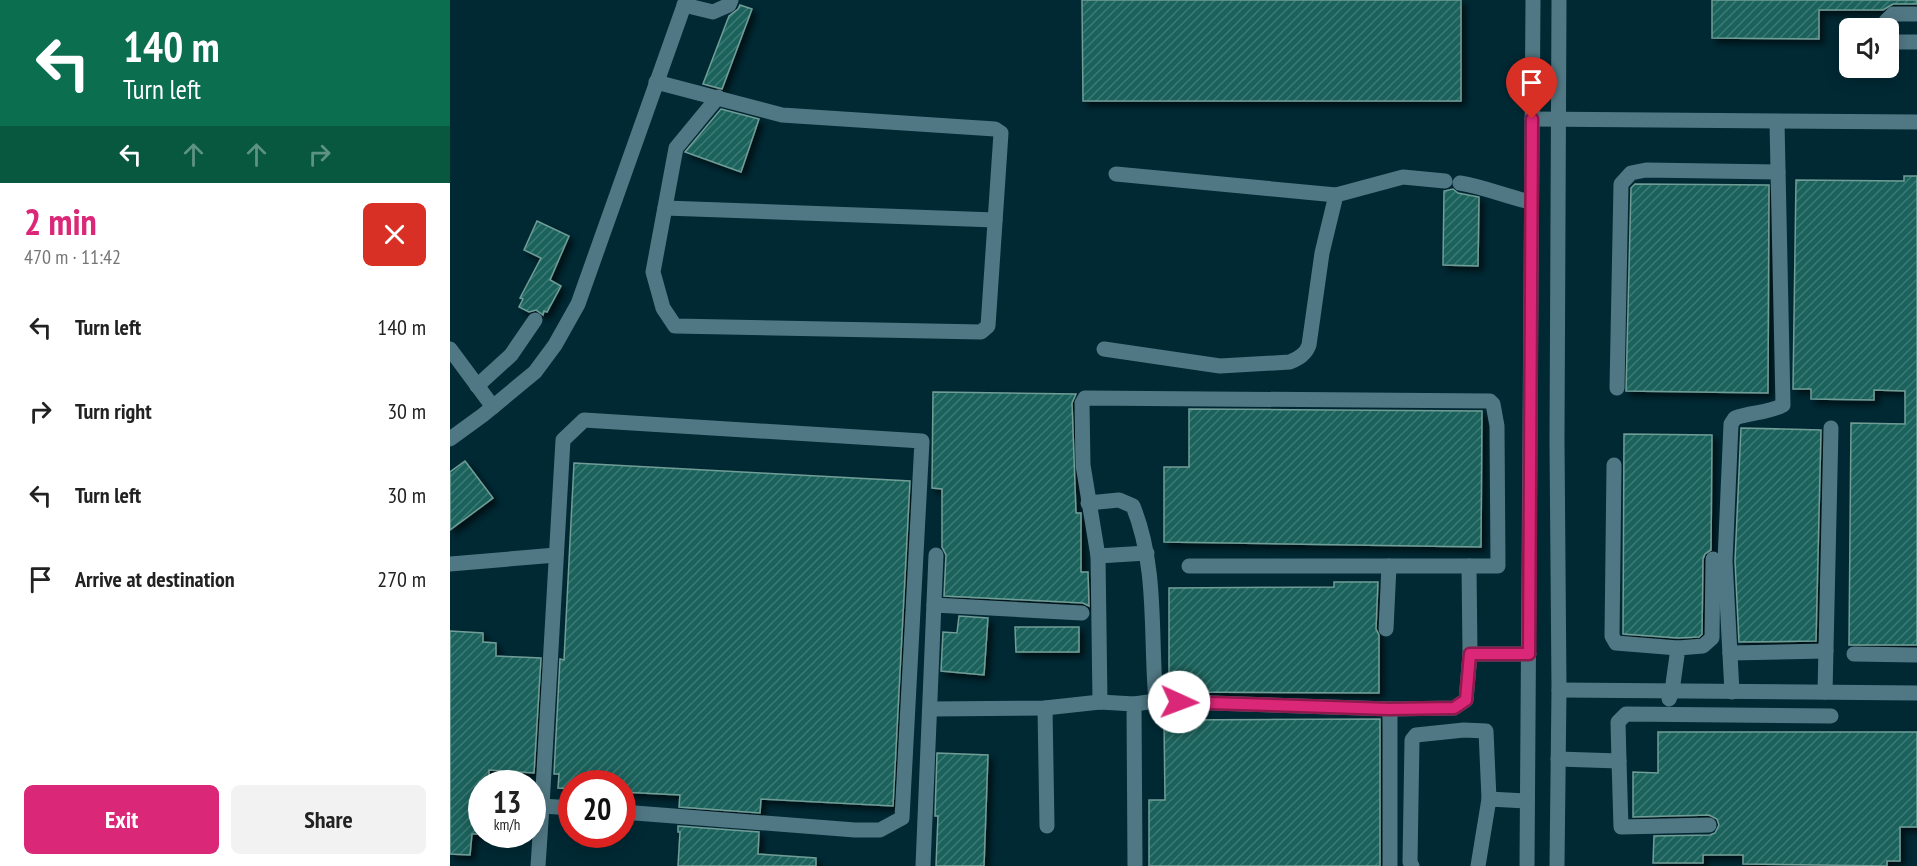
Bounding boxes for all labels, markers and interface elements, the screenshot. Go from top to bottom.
map controls [1839,18,1899,78]
button: sound [1839,18,1899,78]
text: 140 m [123,19,220,74]
icon: left [24,24,102,102]
pin [1506,57,1557,119]
icon: arrive [1515,66,1548,99]
text: Turn left [123,72,201,106]
icon: left [114,138,147,171]
icon: ahead [177,138,210,171]
icon: ahead [240,138,273,171]
icon: right [303,138,336,171]
text: 2 min [24,198,97,245]
button: close [363,203,426,266]
text: 470 m · 11:42 [24,244,121,270]
icon: left [24,311,57,344]
text: Turn left [75,313,141,341]
text: 140 m [377,313,426,341]
icon: right [24,395,57,428]
text: Turn right [75,397,152,425]
text: 30 m [387,397,426,425]
icon: left [24,479,57,512]
text: Turn left [75,481,141,509]
text: 30 m [387,481,426,509]
icon: arrive [24,563,57,596]
text: Arrive at destination [75,565,235,593]
text: 270 m [377,565,426,593]
position arrow [1147,670,1211,734]
speed limit sign: 20 [558,770,636,848]
text: 13 [493,782,521,821]
button: Exit [24,785,219,854]
button: Share [231,785,426,854]
text: km/h [494,815,520,834]

